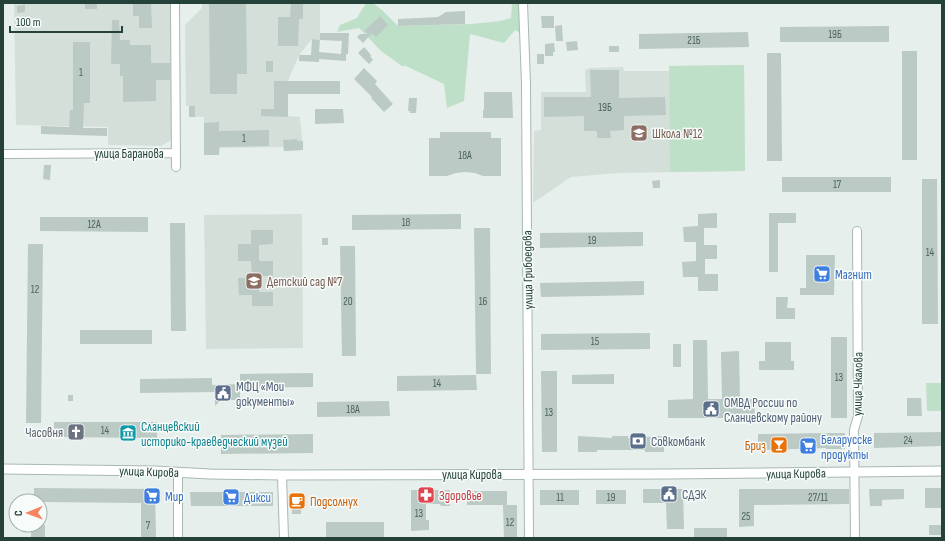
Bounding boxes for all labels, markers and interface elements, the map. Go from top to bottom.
scale bar [10,8,122,34]
text: 100 m [16,15,41,30]
house number: 19Б [828,28,842,41]
house number: 21Б [687,34,701,47]
house number: 1 [79,66,83,79]
house number: 19Б [598,101,612,114]
school or university icon: Школа №12 [629,123,649,143]
place label: Школа №12 [652,126,703,142]
house number: 1 [242,132,246,145]
street label: улица Баранова [94,146,164,162]
house number: 18А [458,149,472,162]
house number: 17 [833,178,842,191]
house number: 18 [402,216,411,229]
house number: 12А [87,218,101,231]
street label: улица Грибоедова [519,230,537,310]
house number: 19 [588,234,596,247]
house number: 14 [926,246,935,259]
supermarket icon: Магнит [812,264,832,284]
place label: Магнит [835,267,872,283]
school or university icon: Детский сад №7 [244,271,264,291]
place label: Детский сад №7 [267,274,343,290]
house number: 12 [31,283,40,296]
house number: 20 [343,295,353,308]
house number: 16 [479,295,488,308]
house number: 15 [591,335,599,348]
street label: улица Чкалова [849,352,867,416]
house number: 13 [835,371,844,384]
house number: 14 [433,377,442,390]
place label: МФЦ «Мои документы» [236,379,295,410]
public building icon: МФЦ «Мои документы» [213,383,233,403]
place label: ОМВД России по Сланцевскому району [724,395,822,426]
public building icon: ОМВД России по Сланцевскому району [701,399,721,419]
house number: 18А [346,403,360,416]
house number: 13 [545,406,554,419]
place label: Сланцевский историко-краеведческий музей [141,419,288,450]
church icon: Часовня [66,422,86,442]
museum icon: Сланцевский историко-краеведческий музей [118,423,138,443]
house number: 14 [101,424,110,437]
place label: Часовня [25,425,63,441]
bank icon: Совкомбанк [628,431,648,451]
place label: Беларусске продукты [821,432,872,463]
place label: Совкомбанк [651,434,705,450]
house number: 24 [903,434,913,447]
bar icon: Бриз [769,435,789,455]
supermarket icon: Беларусске продукты [798,436,818,456]
place label: Бриз [745,438,766,454]
street label: улица Кирова [119,463,179,481]
street label: улица Кирова [766,465,826,483]
street label: улица Кирова [442,467,502,483]
public building icon: СДЭК [659,484,679,504]
pharmacy icon: Здоровье [416,485,436,505]
supermarket icon: Мир [142,486,162,506]
supermarket icon: Дикси [221,487,241,507]
place label: СДЭК [682,487,707,503]
place label: Здоровье [439,488,482,504]
place label: Мир [165,489,184,505]
place label: Дикси [244,490,271,506]
cafe icon: Подсолнух [287,491,307,511]
house number: 11 [556,491,564,504]
house number: 19 [607,491,615,504]
house number: 27/11 [808,491,828,504]
north arrow [8,493,48,533]
place label: Подсолнух [310,494,358,510]
house number: 13 [415,507,424,520]
text: С [12,510,25,516]
house number: 25 [742,510,750,523]
house number: 12 [506,516,515,529]
house number: 7 [146,519,151,532]

